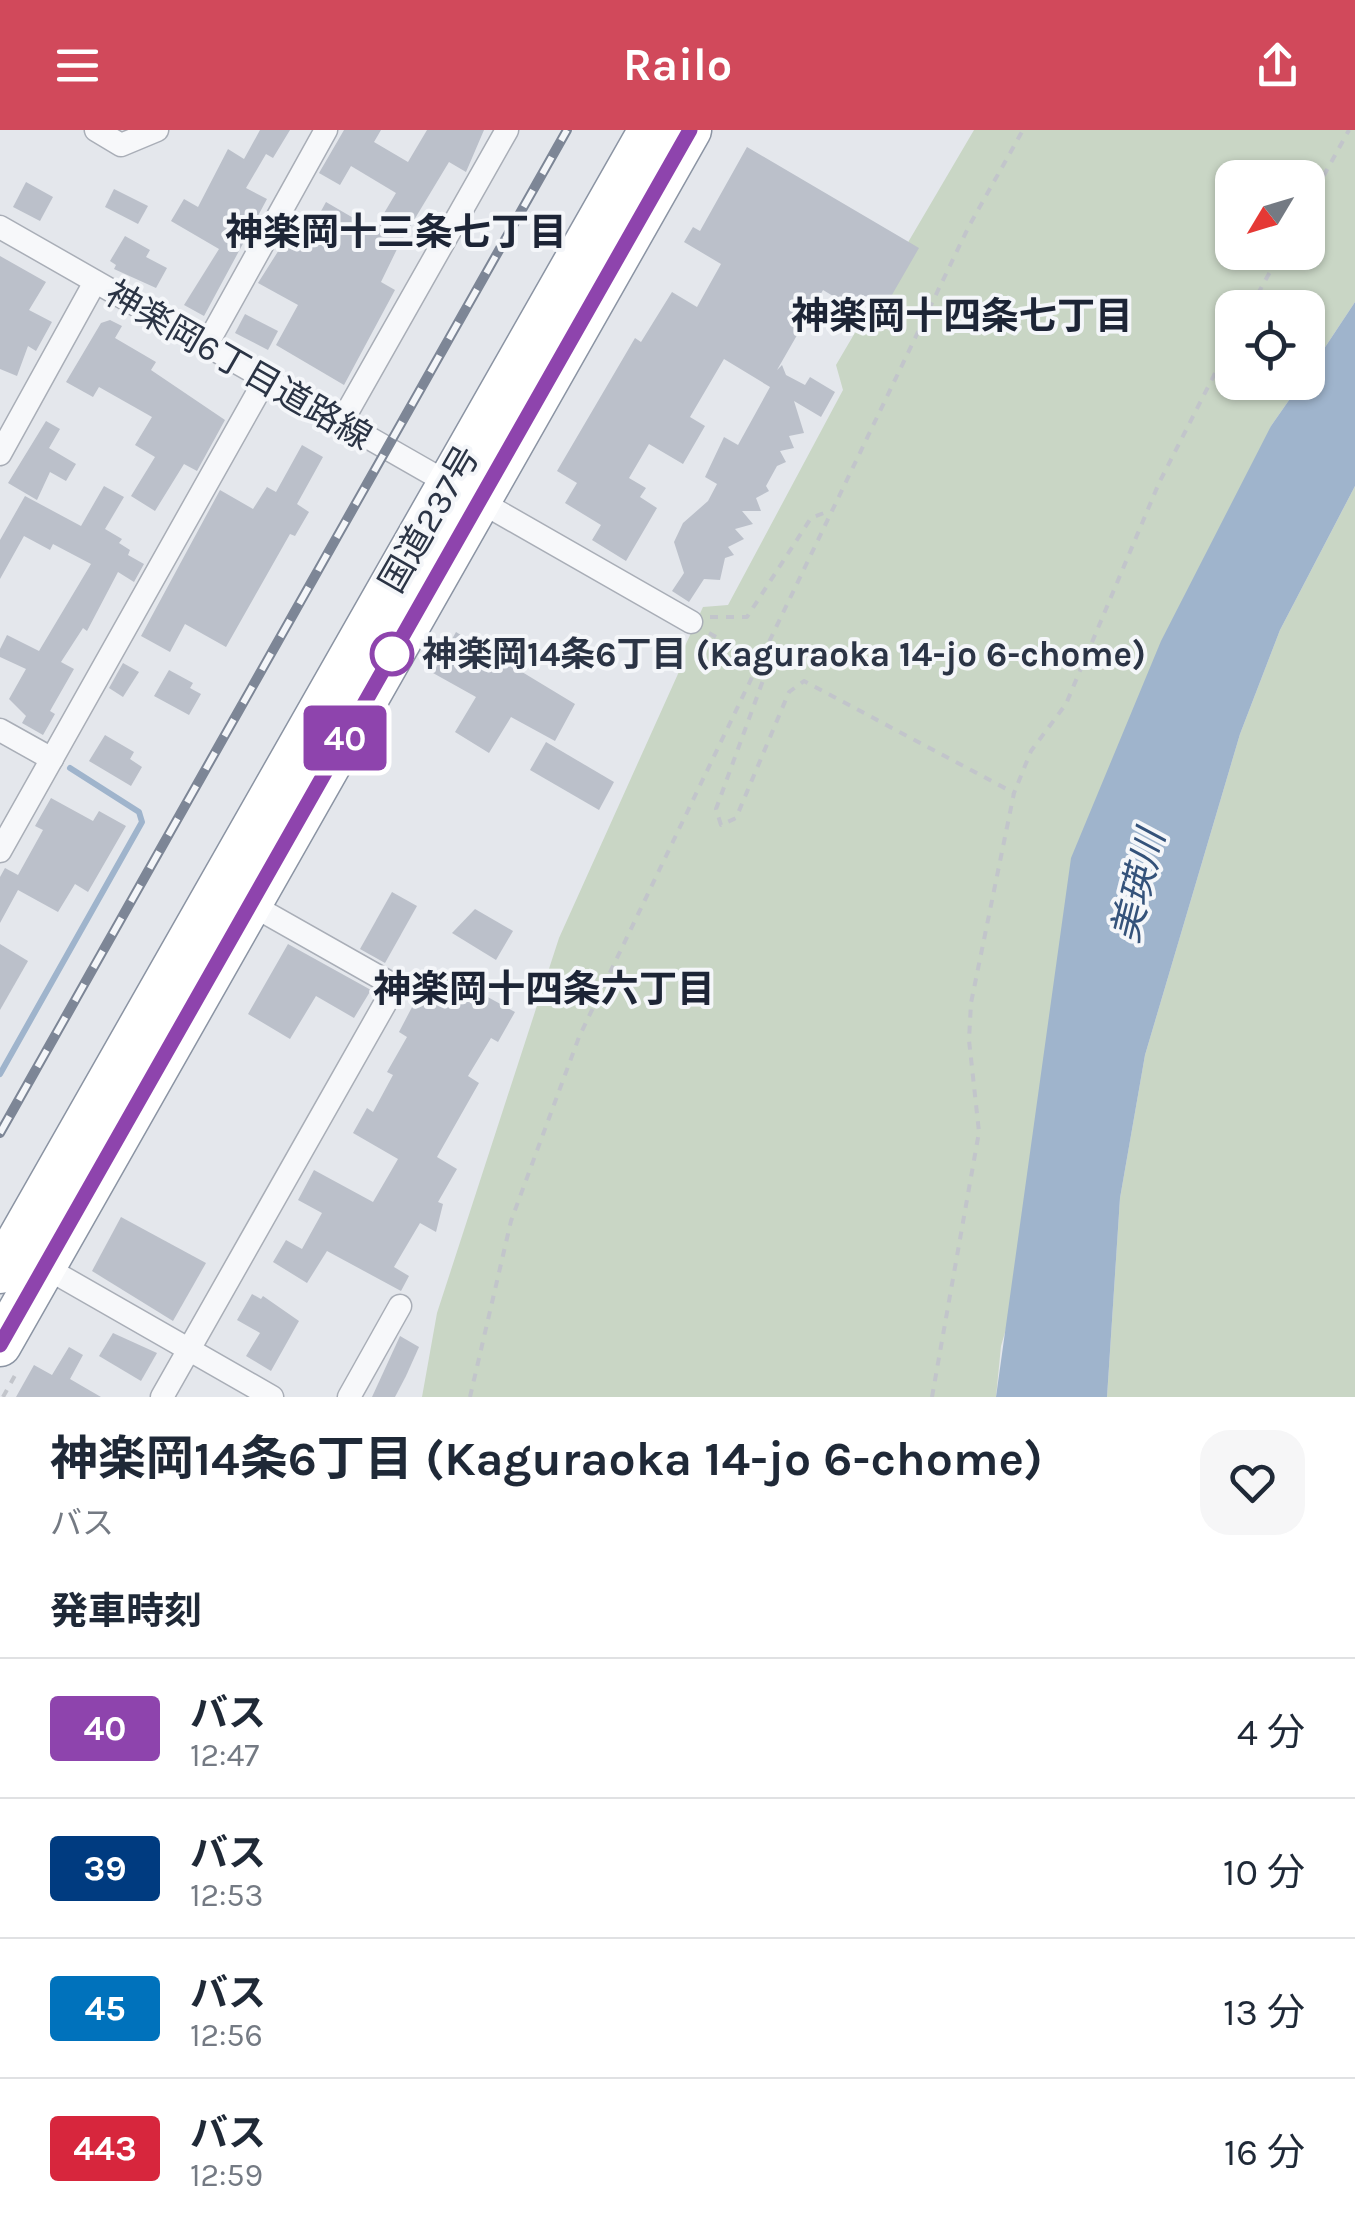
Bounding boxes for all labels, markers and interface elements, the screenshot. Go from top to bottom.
icon: menu [50,38,105,93]
icon: share [1250,38,1305,93]
text: Railo [623,39,732,91]
north arrow [1215,160,1325,270]
map controls [1215,160,1325,400]
district label: 神楽岡十三条七丁目 [225,210,567,255]
street label: 神楽岡6丁目道路線 [99,273,379,458]
button: locate [1215,290,1325,400]
district label: 神楽岡十四条七丁目 [791,294,1133,339]
street label: 国道237号 [371,439,488,600]
marker: 神楽岡14条6丁目 (Kaguraoka 14-jo 6-chome) [371,633,413,675]
place label: 神楽岡14条6丁目 (Kaguraoka 14-jo 6-chome) [422,634,1146,676]
line badge: 40 [300,706,390,770]
text: 40 [324,718,366,759]
water label: 美瑛川 [1103,821,1175,947]
district label: 神楽岡十四条六丁目 [373,967,715,1012]
button: heart [1200,1430,1305,1535]
text: 神楽岡14条6丁目 (Kaguraoka 14-jo 6-chome) [50,1431,1043,1487]
text: バス [50,1505,114,1542]
text: 発車時刻 [50,1589,202,1634]
text: バス [190,1691,266,1736]
text: 40 [84,1708,126,1749]
text: 4 分 [1237,1710,1305,1755]
text: 12:47 [190,1737,259,1774]
text: バス [190,1831,266,1876]
text: 39 [83,1848,127,1889]
text: 10 分 [1223,1850,1305,1895]
text: 12:53 [190,1877,263,1914]
text: バス [190,1971,266,2016]
text: 45 [84,1988,126,2029]
text: 13 分 [1223,1990,1305,2035]
text: 12:56 [190,2017,263,2054]
text: バス [190,2111,266,2156]
text: 443 [73,2128,137,2169]
text: 16 分 [1224,2130,1305,2175]
text: 12:59 [190,2157,263,2194]

